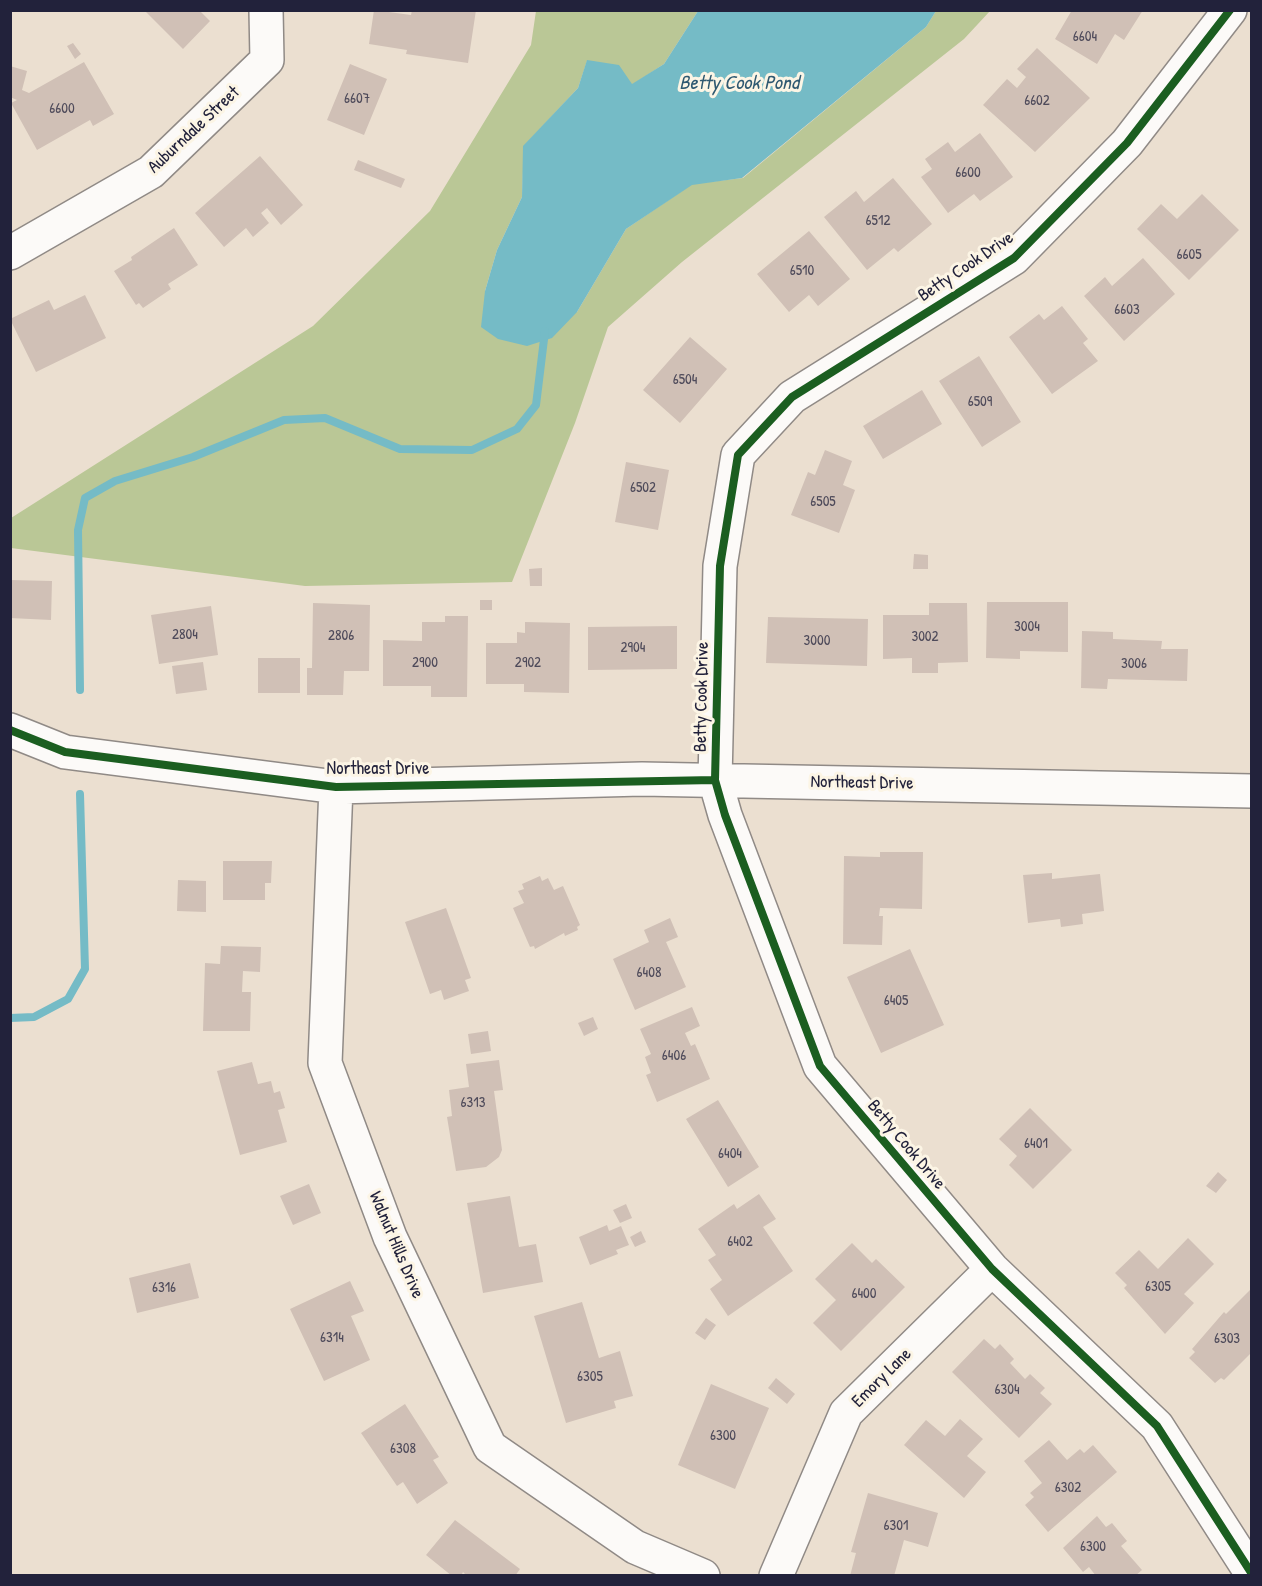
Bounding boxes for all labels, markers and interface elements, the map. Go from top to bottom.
house number: 6604 [1073,28,1097,46]
water label: Betty Cook Pond [679,72,799,96]
street label: Auburndale Street [144,82,244,178]
house number: 6607 [344,90,370,108]
house number: 6602 [1024,92,1050,110]
house number: 6600 [49,100,75,118]
house number: 6600 [955,164,981,182]
house number: 6512 [866,212,890,230]
street label: Betty Cook Drive [914,227,1018,307]
house number: 6605 [1176,246,1202,264]
house number: 6510 [790,262,814,280]
house number: 6603 [1114,301,1140,319]
house number: 6504 [673,371,697,389]
house number: 6509 [968,393,992,411]
house number: 6502 [630,479,656,497]
house number: 6505 [810,493,836,511]
house number: 3004 [1014,618,1040,636]
house number: 2804 [172,626,198,644]
house number: 2806 [328,627,354,645]
house number: 3002 [911,628,939,646]
house number: 3000 [804,632,830,650]
house number: 2904 [621,639,645,657]
street label: Betty Cook Drive [690,642,714,752]
house number: 2900 [412,654,438,672]
house number: 2902 [515,654,541,672]
house number: 3006 [1121,655,1147,673]
street label: Northeast Drive [327,758,429,780]
street label: Northeast Drive [810,771,914,795]
house number: 6408 [637,964,661,982]
house number: 6405 [884,992,908,1010]
house number: 6406 [662,1047,686,1065]
house number: 6313 [461,1094,485,1112]
street label: Betty Cook Drive [862,1096,950,1194]
house number: 6401 [1024,1135,1048,1153]
house number: 6404 [718,1145,742,1163]
street label: Walnut Hills Drive [364,1188,428,1302]
house number: 6402 [727,1233,753,1251]
house number: 6305 [1145,1278,1171,1296]
house number: 6316 [152,1279,176,1297]
house number: 6400 [851,1285,877,1303]
house number: 6314 [320,1329,344,1347]
house number: 6303 [1214,1330,1240,1348]
street label: Emory Lane [848,1344,916,1412]
house number: 6305 [577,1368,603,1386]
house number: 6304 [994,1381,1020,1399]
house number: 6300 [710,1427,736,1445]
house number: 6308 [390,1440,416,1458]
house number: 6302 [1055,1479,1081,1497]
house number: 6301 [884,1517,908,1535]
house number: 6300 [1080,1538,1106,1556]

